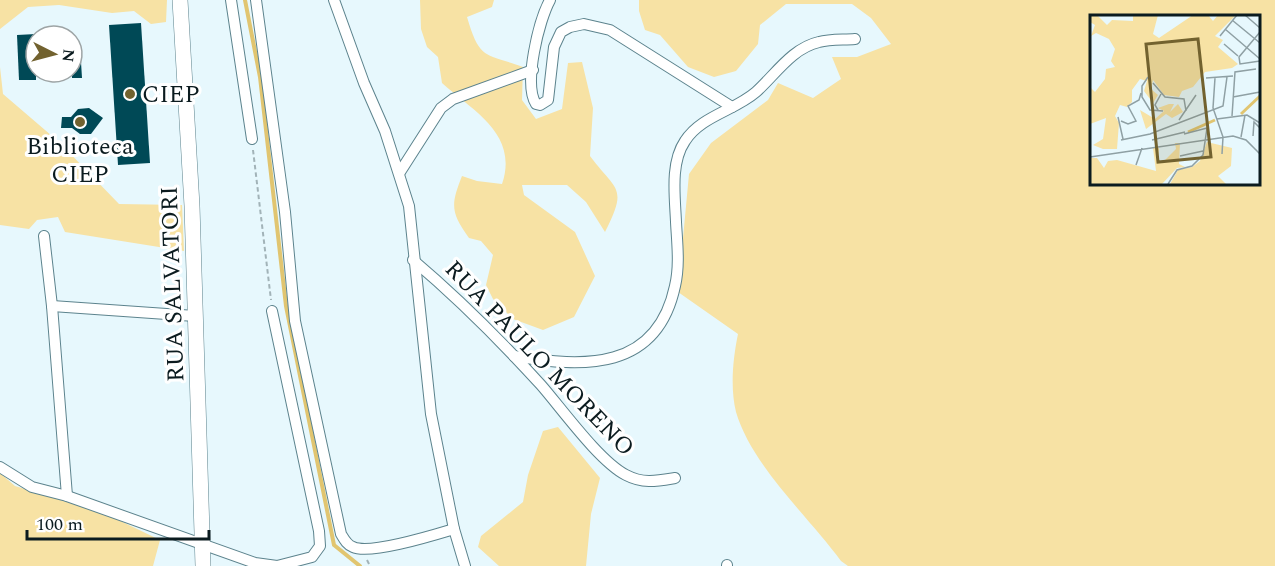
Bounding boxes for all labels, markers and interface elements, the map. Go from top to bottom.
inset map [1090,15,1260,184]
north arrow [24,24,84,84]
text: N [55,48,81,63]
place label: CIEP [142,77,200,113]
marker: CIEP [123,87,137,101]
marker: Biblioteca CIEP [73,115,87,129]
place label: Biblioteca CIEP [26,129,134,193]
street label: RUA SALVATORI [152,185,194,383]
street label: RUA PAULO MORENO [436,252,643,465]
scale bar [27,503,208,541]
text: 100 m [36,511,83,538]

